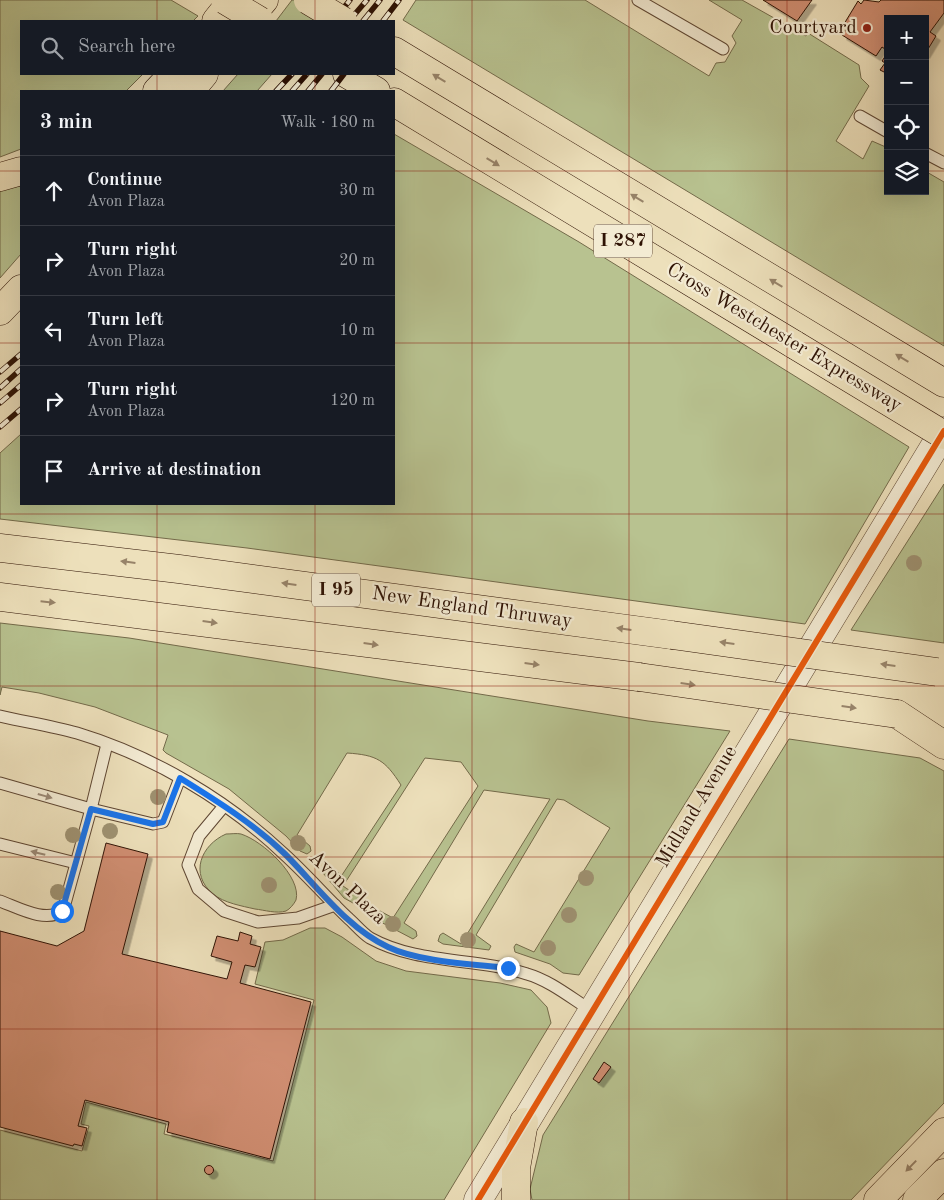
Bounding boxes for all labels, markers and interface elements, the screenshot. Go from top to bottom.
map controls [884,15,929,195]
button: + [884,15,929,60]
place label: Courtyard [769,18,857,38]
search box [20,20,395,75]
marker: Courtyard [861,22,873,34]
icon: search [38,34,66,62]
text: Search here [78,38,175,57]
button: − [884,60,929,105]
one-way arrow [432,74,445,83]
button: locate [884,105,929,150]
text: 3 min [40,112,93,133]
text: Walk · 180 m [280,115,375,131]
button: layers [884,150,929,195]
one-way arrow [487,158,500,167]
text: Continue [87,171,162,190]
icon: ahead [40,177,68,205]
text: 30 m [339,183,375,199]
text: Avon Plaza [87,194,165,210]
one-way arrow [630,194,643,203]
road number: I 287 [594,225,652,258]
text: Turn right [87,241,177,260]
icon: right [40,247,68,275]
text: 20 m [339,253,375,269]
street label: Cross Westchester Expressway [663,260,905,416]
text: Avon Plaza [87,264,165,280]
one-way arrow [769,278,782,287]
text: Turn left [87,311,164,330]
icon: left [40,317,68,345]
text: 10 m [339,323,375,339]
text: Avon Plaza [87,334,165,350]
one-way arrow [896,354,909,363]
text: Turn right [87,381,177,400]
icon: right [40,387,68,415]
text: 120 m [330,393,375,409]
text: Avon Plaza [87,404,165,420]
icon: arrive [40,457,68,485]
text: Arrive at destination [87,461,261,480]
one-way arrow [120,558,136,566]
road number: I 95 [312,574,360,606]
one-way arrow [281,580,297,588]
street label: New England Thruway [370,584,574,632]
one-way arrow [41,598,57,606]
one-way arrow [202,618,218,626]
one-way arrow [616,625,632,633]
one-way arrow [719,639,735,647]
one-way arrow [363,640,379,648]
one-way arrow [524,660,540,668]
one-way arrow [880,661,896,669]
one-way arrow [680,680,696,688]
one-way arrow [841,704,857,712]
street label: Midland Avenue [653,743,741,871]
one-way arrow [38,792,53,800]
street label: Avon Plaza [305,847,390,929]
one-way arrow [31,849,46,857]
route start [51,900,74,923]
route end [497,957,520,980]
one-way arrow [905,1160,917,1172]

